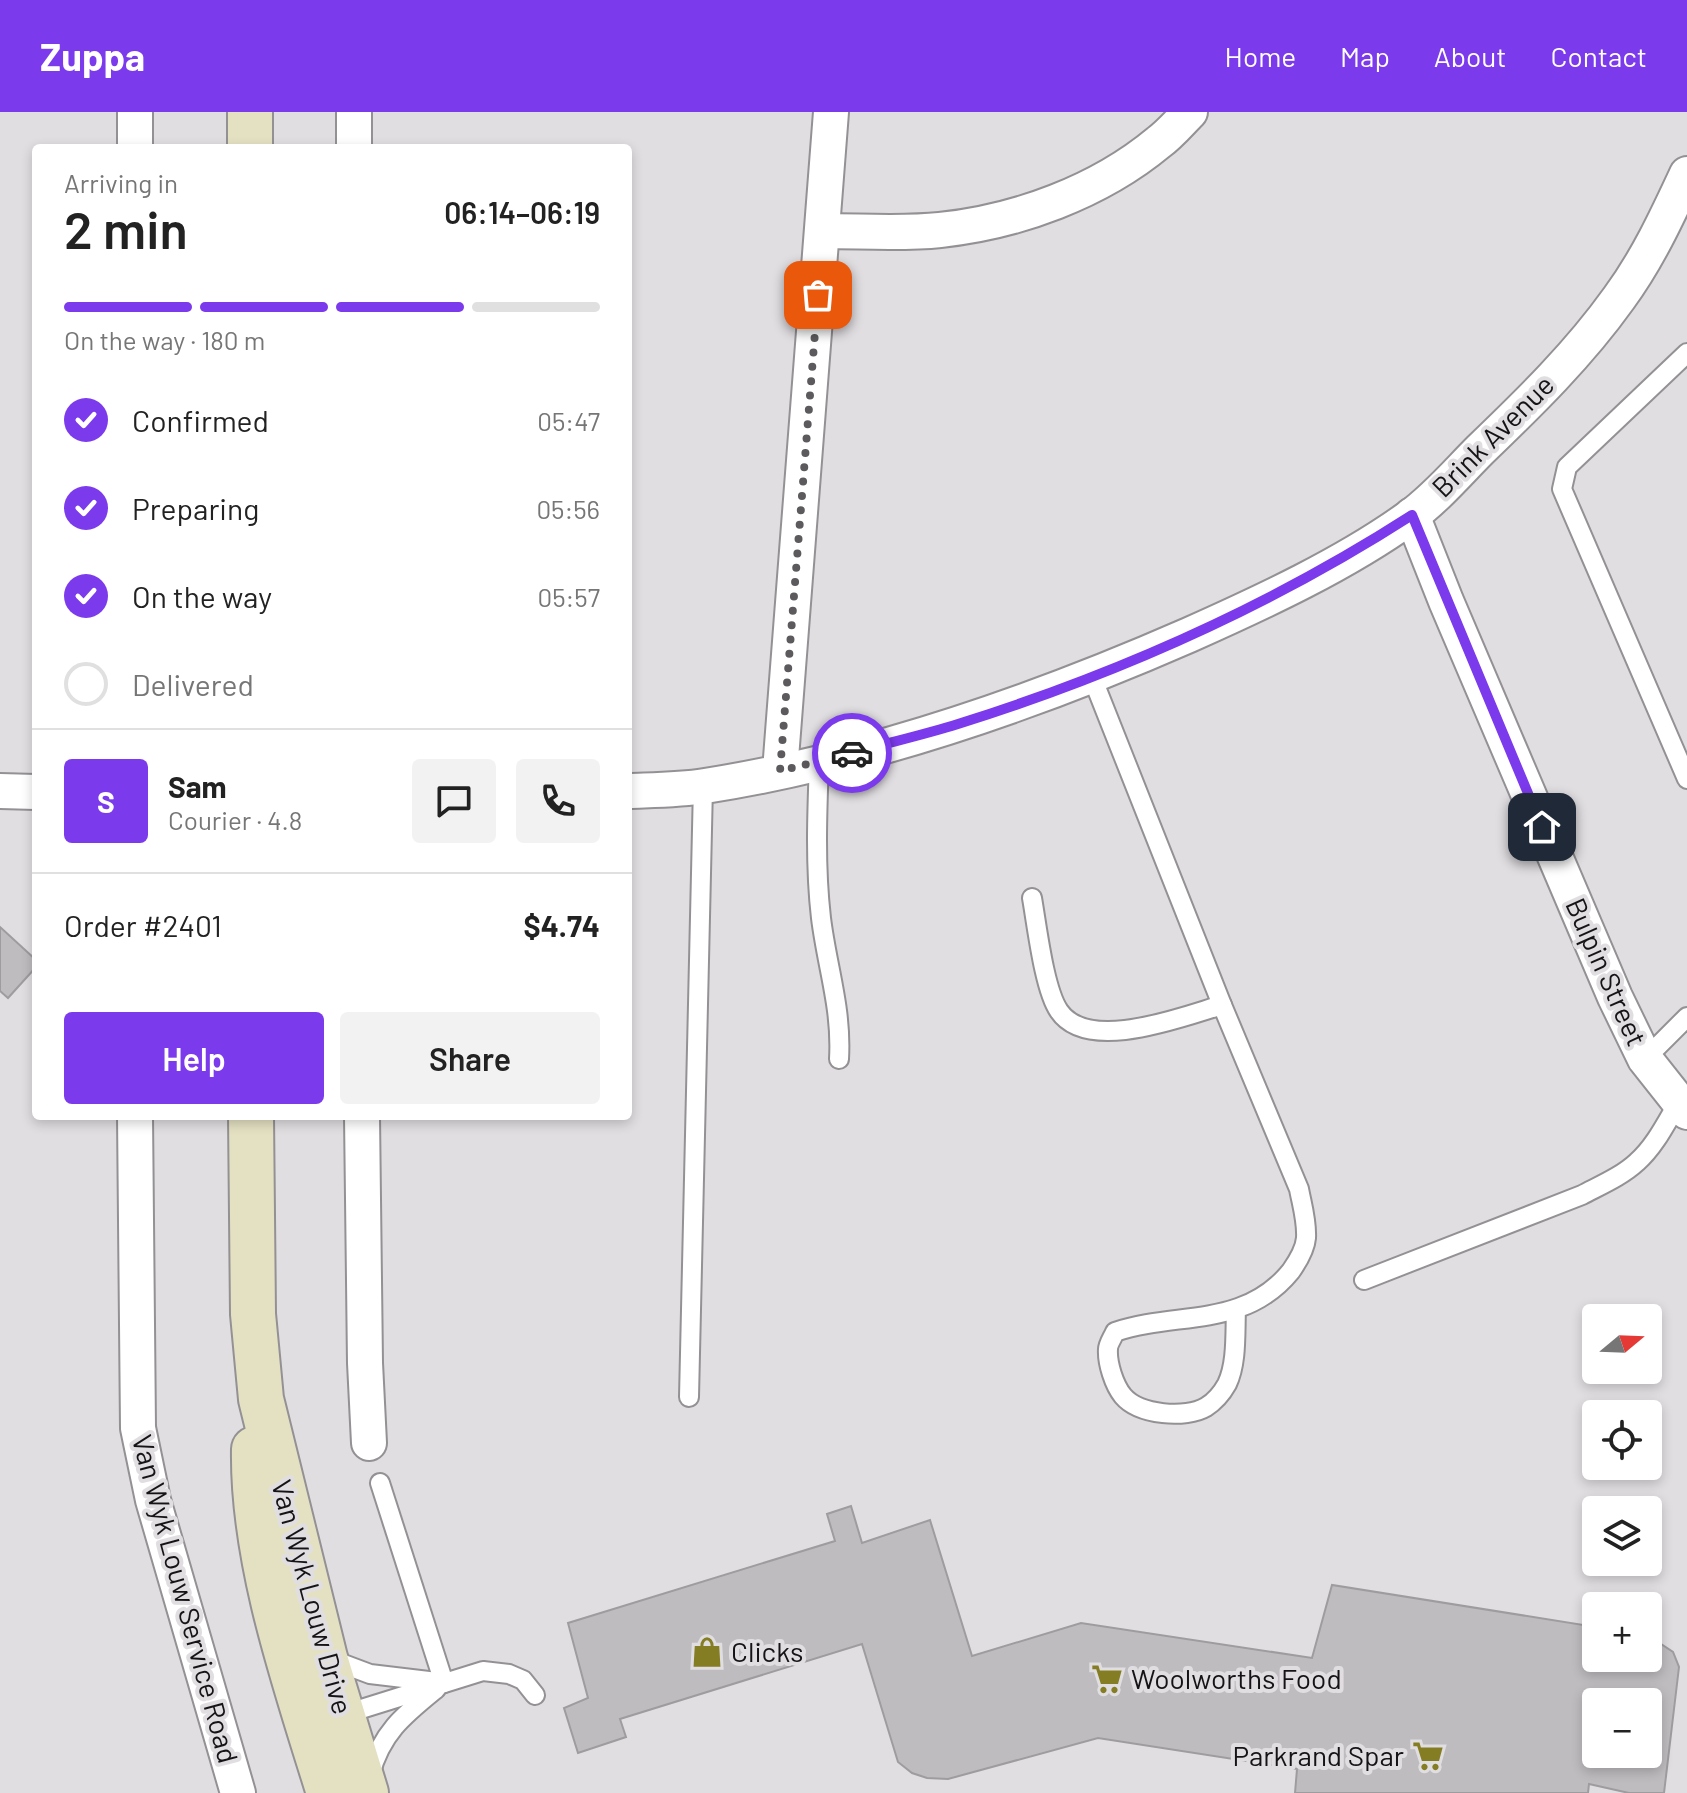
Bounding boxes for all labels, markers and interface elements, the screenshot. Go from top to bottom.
text: Zuppa [40,33,145,79]
text: Home [1225,39,1296,73]
text: Map [1340,39,1390,73]
text: About [1434,39,1506,73]
text: Contact [1550,39,1647,73]
text: Arriving in [64,167,178,198]
text: 06:14–06:19 [444,194,600,230]
text: 2 min [64,197,188,259]
pin [784,261,852,329]
icon: bag [796,273,840,317]
text: On the way · 180 m [64,324,265,355]
street label: Brink Avenue [1424,367,1560,503]
icon: check [64,398,108,442]
text: Confirmed [132,402,269,438]
text: 05:47 [537,405,600,436]
icon: check [64,486,108,530]
text: Preparing [132,490,259,526]
text: 05:56 [536,493,600,524]
icon: check [64,574,108,618]
text: On the way [132,578,272,614]
text: 05:57 [537,581,600,612]
text: Delivered [132,666,254,702]
courier [812,713,892,793]
icon: car [830,731,874,775]
button: chat [412,759,496,843]
button: phone [516,759,600,843]
text: Sam [168,768,227,804]
text: S [97,783,115,819]
pin [1508,793,1576,861]
text: Courier · 4.8 [168,804,302,835]
icon: home [1520,805,1564,849]
street label: Bulpin Street [1559,892,1655,1051]
text: Order #2401 [64,907,222,943]
text: $4.74 [524,907,600,943]
button: Help [64,1012,324,1104]
button: Share [340,1012,600,1104]
north arrow [1582,1304,1662,1384]
map controls [1582,1304,1662,1768]
button: locate [1582,1400,1662,1480]
street label: Van Wyk Louw Service Road [126,1431,246,1767]
street label: Van Wyk Louw Drive [265,1476,361,1718]
button: layers [1582,1496,1662,1576]
button: + [1582,1592,1662,1672]
place label: Clicks [731,1634,804,1668]
shop icon: Clicks [690,1635,724,1669]
place label: Woolworths Food [1131,1661,1342,1695]
supermarket icon: Woolworths Food [1090,1662,1124,1696]
button: − [1582,1688,1662,1768]
place label: Parkrand Spar [1232,1738,1404,1772]
supermarket icon: Parkrand Spar [1411,1739,1445,1773]

